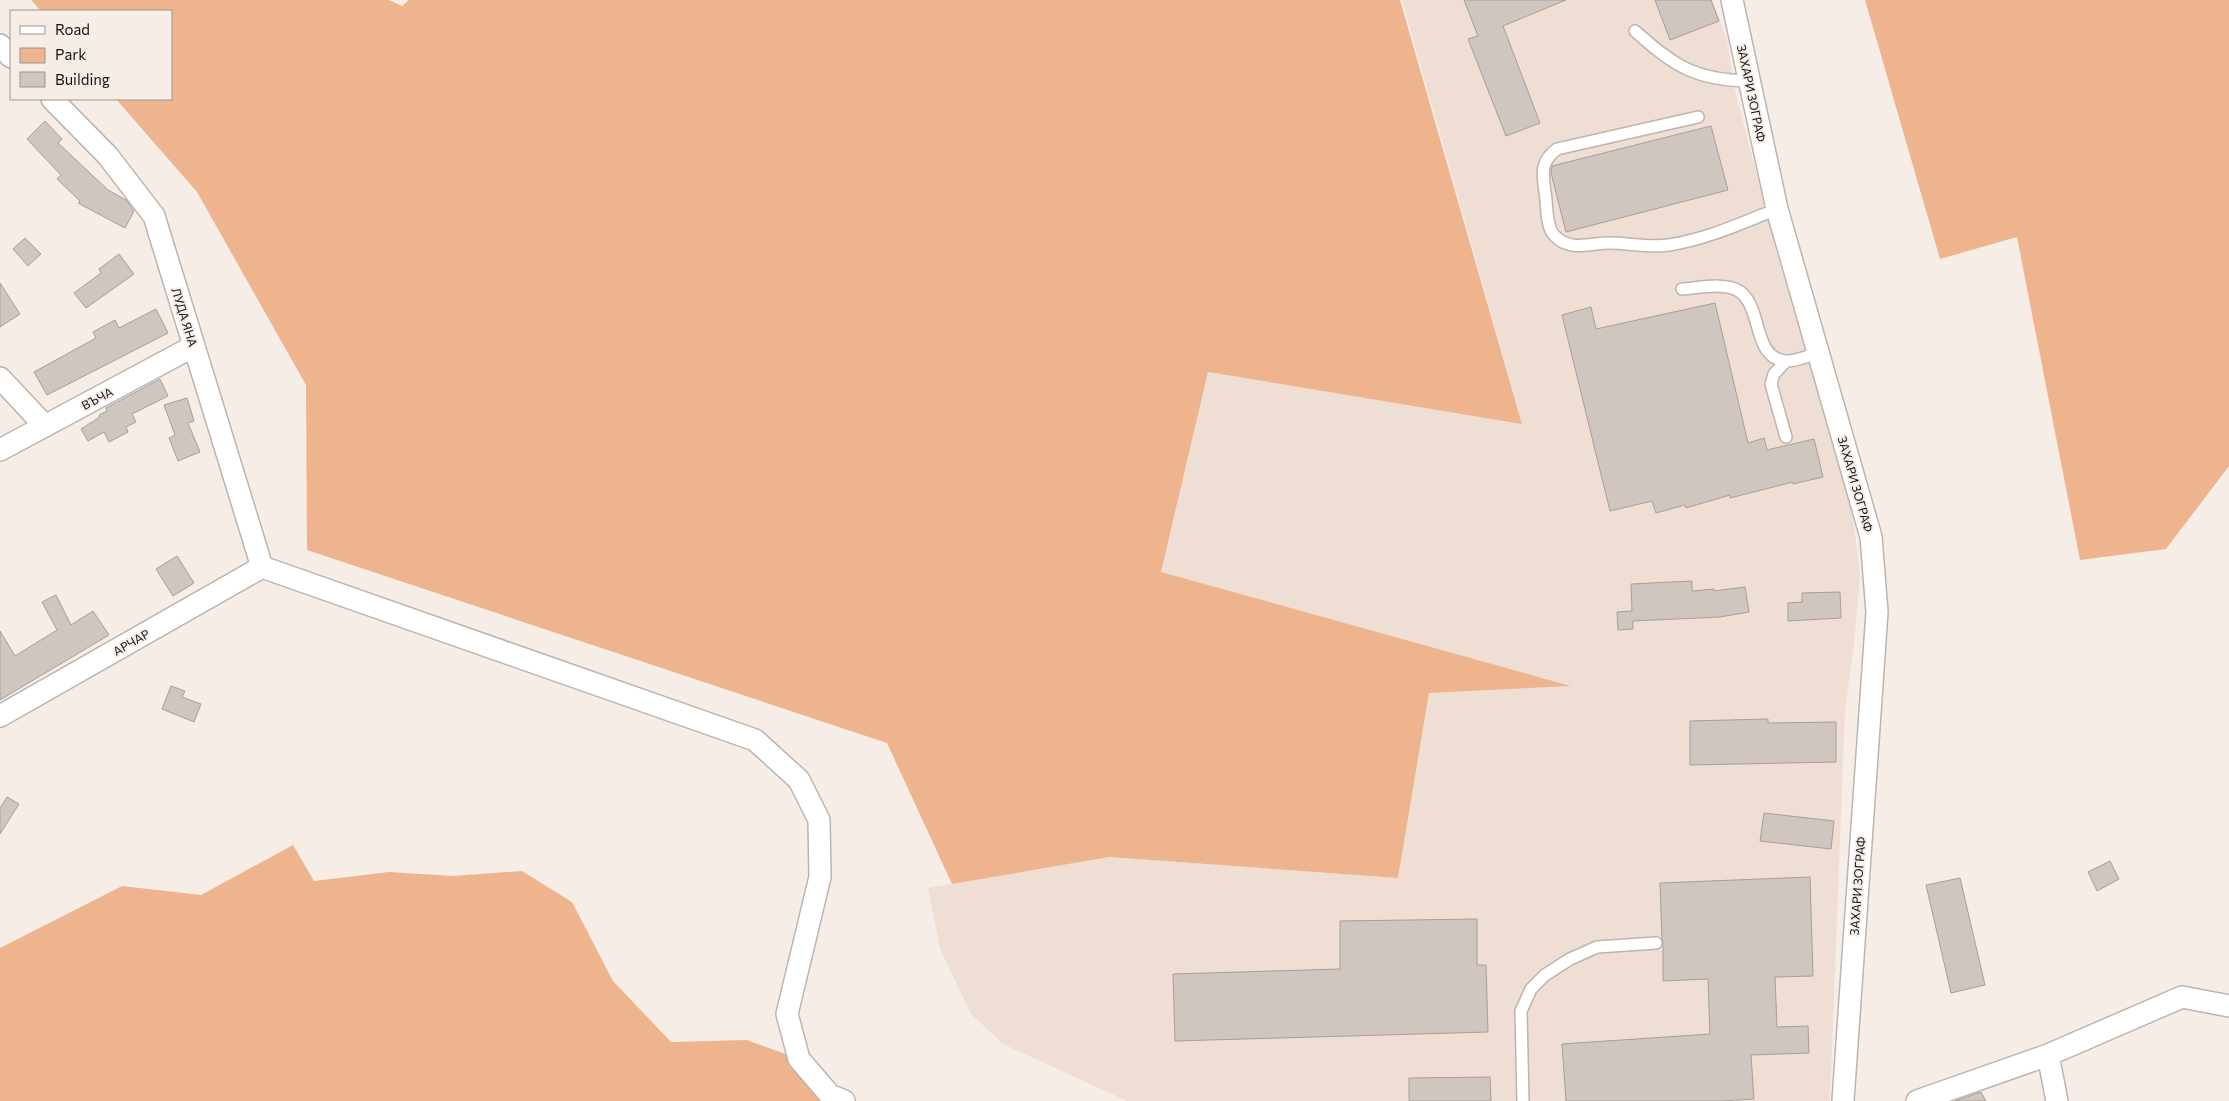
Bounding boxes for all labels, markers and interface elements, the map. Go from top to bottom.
legend [10,10,172,100]
text: Road [55,20,90,38]
street label: ЗАХАРИ ЗОГРАФ [1735,43,1769,143]
text: Park [55,45,86,63]
text: Building [55,70,110,88]
street label: ЛУДА ЯНА [169,286,201,348]
street label: ВЪЧА [79,384,115,412]
street label: ЗАХАРИ ЗОГРАФ [1836,435,1876,533]
street label: АРЧАР [110,626,152,658]
street label: ЗАХАРИ ЗОГРАФ [1847,836,1867,936]

